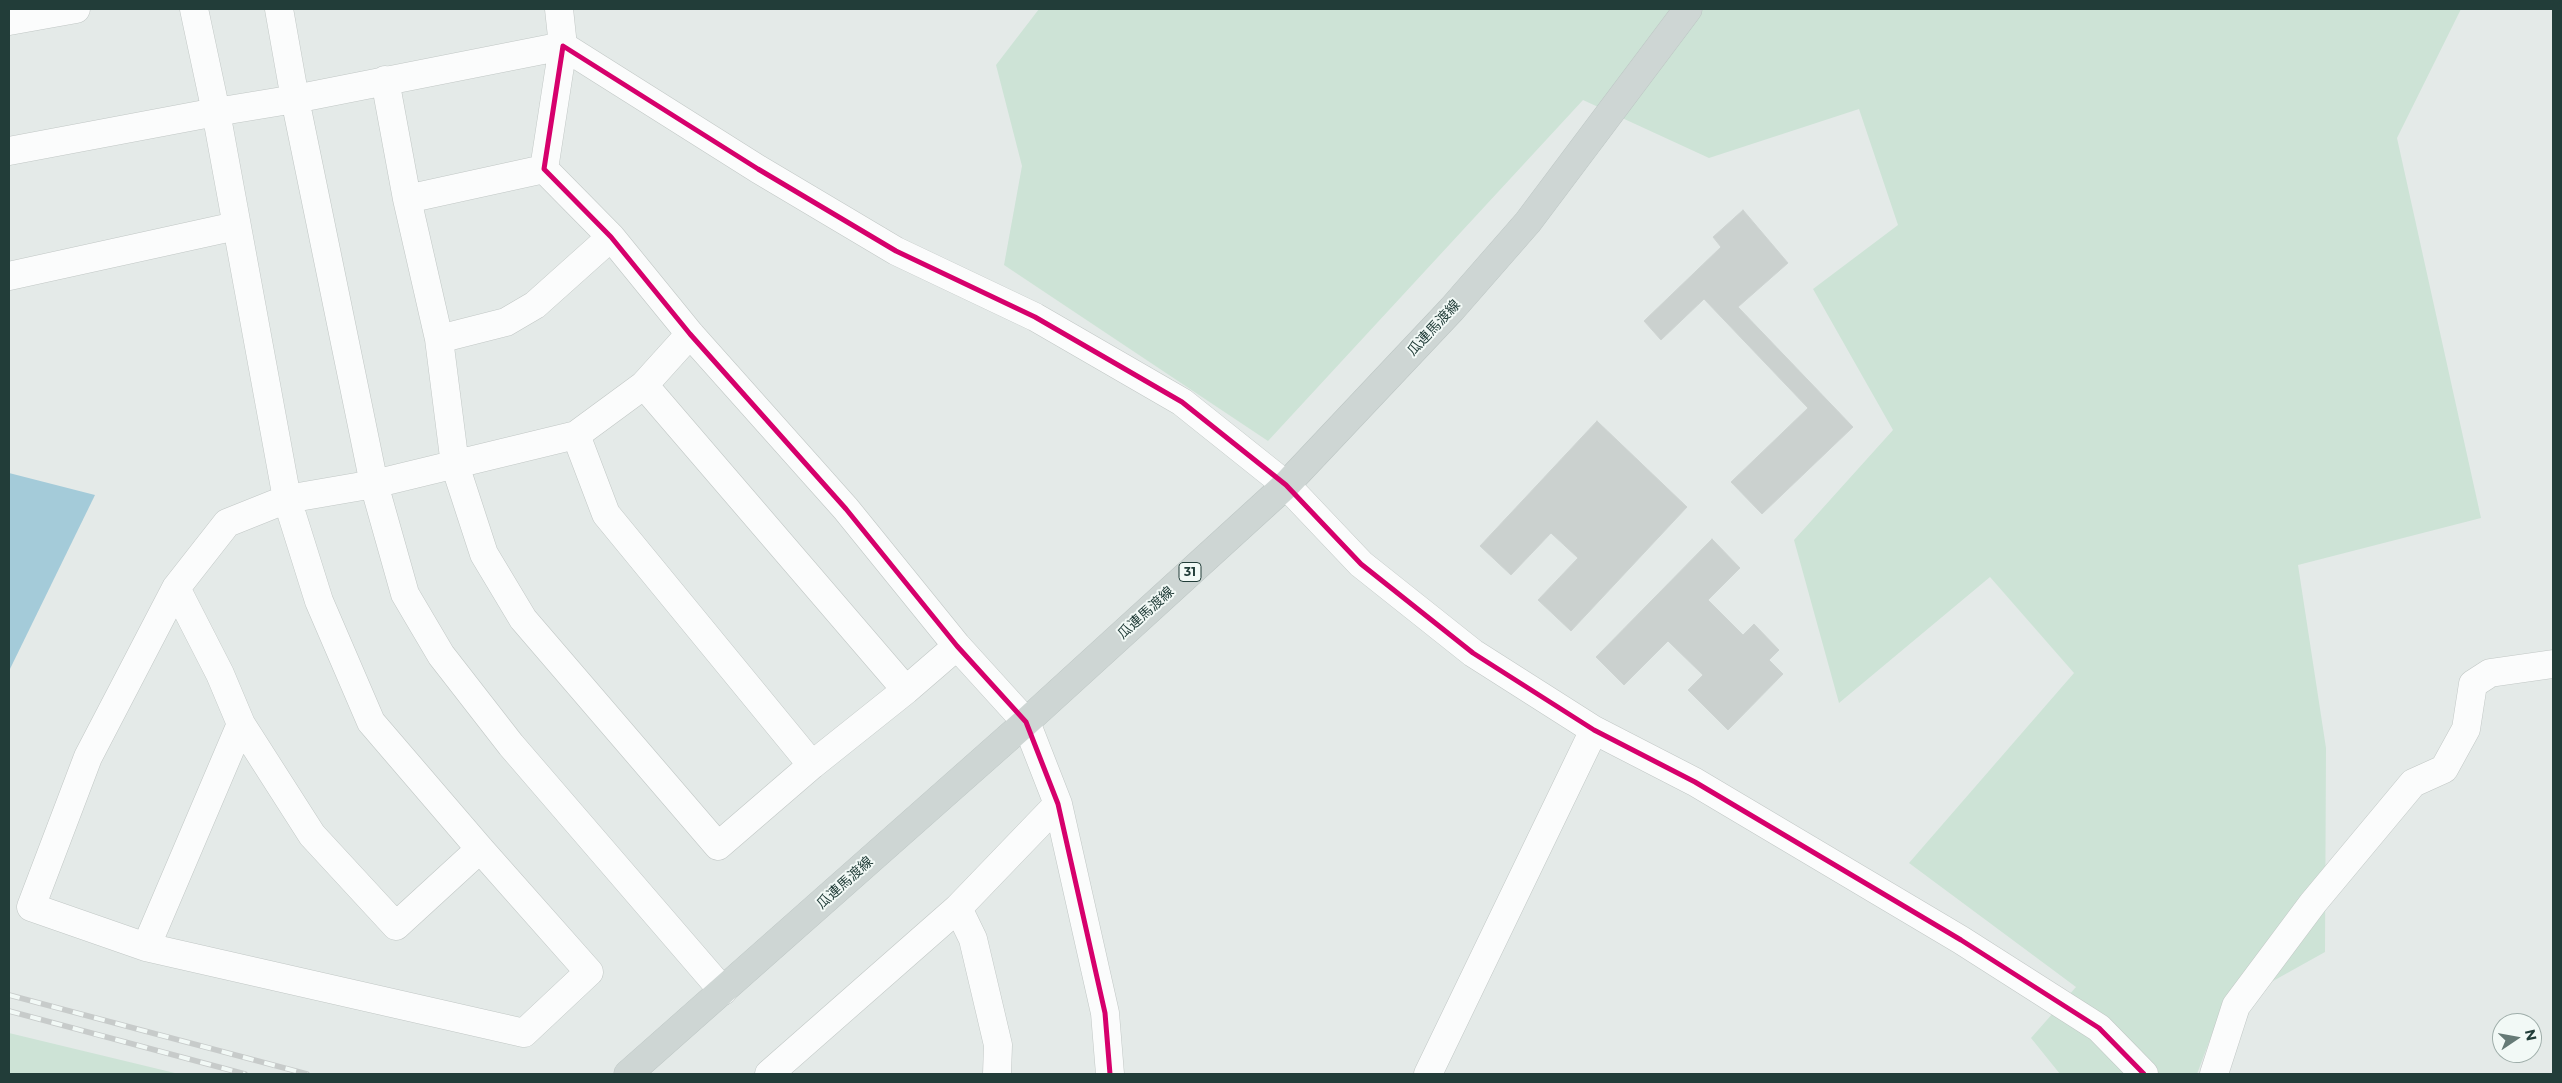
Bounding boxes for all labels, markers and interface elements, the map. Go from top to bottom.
street label: 瓜連馬渡線 [1404,297,1464,359]
road number: 31 [1179,562,1201,582]
street label: 瓜連馬渡線 [1114,583,1178,643]
street label: 瓜連馬渡線 [813,853,877,913]
north arrow [2492,1013,2542,1063]
text: N [2521,1028,2541,1042]

